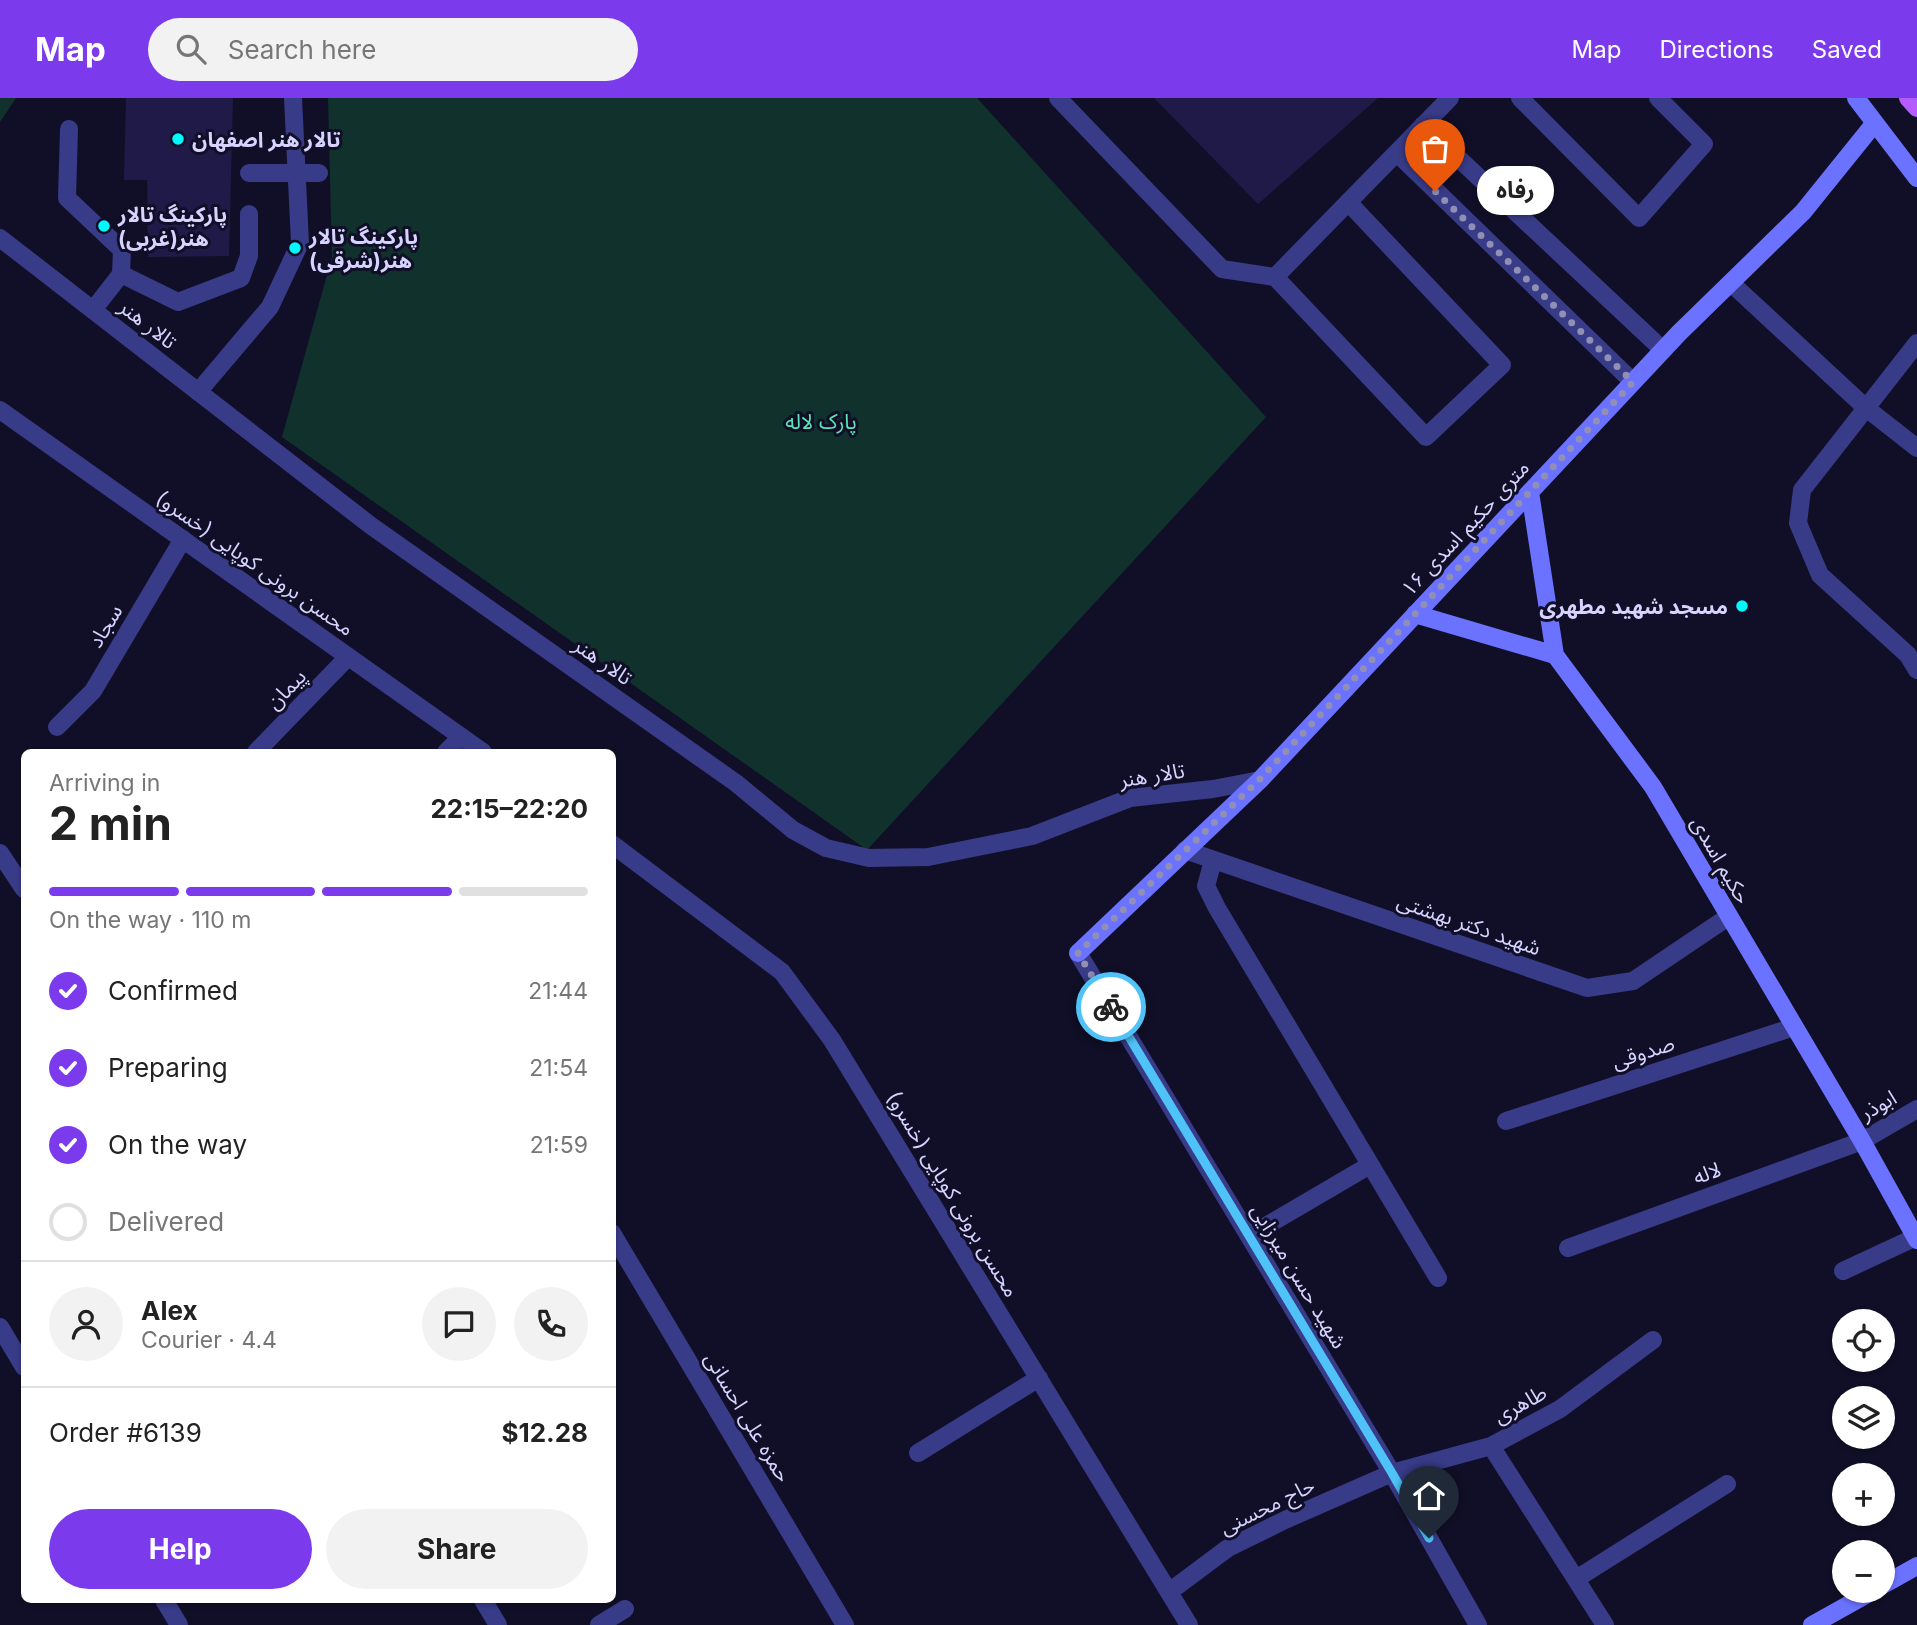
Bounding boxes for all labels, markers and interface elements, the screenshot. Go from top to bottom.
search box [148,18,638,81]
text: Map [35,29,106,69]
icon: search [172,30,210,68]
text: Search here [228,34,376,65]
text: Map [1572,35,1621,64]
text: Directions [1659,35,1774,64]
text: Saved [1812,35,1882,64]
pin [1405,119,1465,191]
place label: تالار هنر اصفهان [192,127,341,152]
icon: bag [1416,130,1454,168]
marker: تالار هنر اصفهان [170,131,186,147]
callout: رفاه [1477,166,1554,216]
text: رفاه [1496,176,1535,204]
place label: پارکینگ تالار هنر(غربی) [117,202,227,251]
marker: پارکینگ تالار هنر(غربی) [96,218,112,234]
place label: پارکینگ تالار هنر(شرقی) [308,224,418,273]
marker: پارکینگ تالار هنر(شرقی) [287,240,303,256]
street label: تالار هنر [114,293,182,354]
park label: پارک لاله [785,409,857,435]
street label: ۱۶ متری حکیم اسدی [1396,455,1536,603]
street label: محسن برونی کوپایی (خسرو) [151,485,359,642]
place label: مسجد شهید مطهری [1539,594,1728,619]
marker: مسجد شهید مطهری [1734,598,1750,614]
street label: سجاد [82,600,128,652]
street label: تالار هنر [568,631,637,690]
street label: پیمان [261,664,312,715]
street label: تالار هنر [1117,758,1186,793]
text: Arriving in [49,769,160,797]
text: 22:15–22:20 [430,793,588,824]
text: 2 min [49,795,172,851]
street label: حکیم اسدی [1683,812,1756,910]
street label: شهید دکتر بهشتی [1394,888,1544,960]
text: On the way · 110 m [49,906,251,934]
icon: check [49,972,87,1010]
courier [1076,972,1146,1042]
text: Confirmed [108,975,238,1006]
text: 21:44 [528,977,588,1005]
icon: bike [1092,988,1130,1026]
street label: صدوقی [1609,1030,1678,1074]
icon: check [49,1049,87,1087]
text: Preparing [108,1052,228,1083]
text: 21:54 [529,1054,588,1082]
street label: ابوذر [1854,1085,1901,1126]
street label: محسن برونی کوپایی (خسرو) [881,1087,1024,1302]
icon: check [49,1126,87,1164]
text: On the way [108,1129,247,1160]
text: 21:59 [530,1131,588,1159]
street label: لاله [1690,1156,1724,1190]
street label: شهید حسن میرزایی [1246,1199,1352,1353]
text: Delivered [108,1206,224,1237]
button: person [49,1287,123,1361]
button: chat [422,1287,496,1361]
button: phone [514,1287,588,1361]
text: Alex [141,1295,198,1326]
map controls [1832,1309,1895,1603]
button: locate [1832,1309,1895,1372]
text: Courier · 4.4 [141,1326,277,1354]
street label: حمزه علی احسانی [699,1348,797,1486]
street label: طاهری [1489,1379,1551,1429]
button: layers [1832,1386,1895,1449]
text: Order #6139 [49,1417,202,1448]
text: $12.28 [501,1417,588,1448]
button: + [1832,1463,1895,1526]
pin [1399,1466,1459,1538]
street label: حاج محسنی [1215,1472,1320,1542]
icon: home [1410,1477,1448,1515]
button: Help [49,1509,312,1589]
button: Share [326,1509,588,1589]
button: − [1832,1540,1895,1603]

